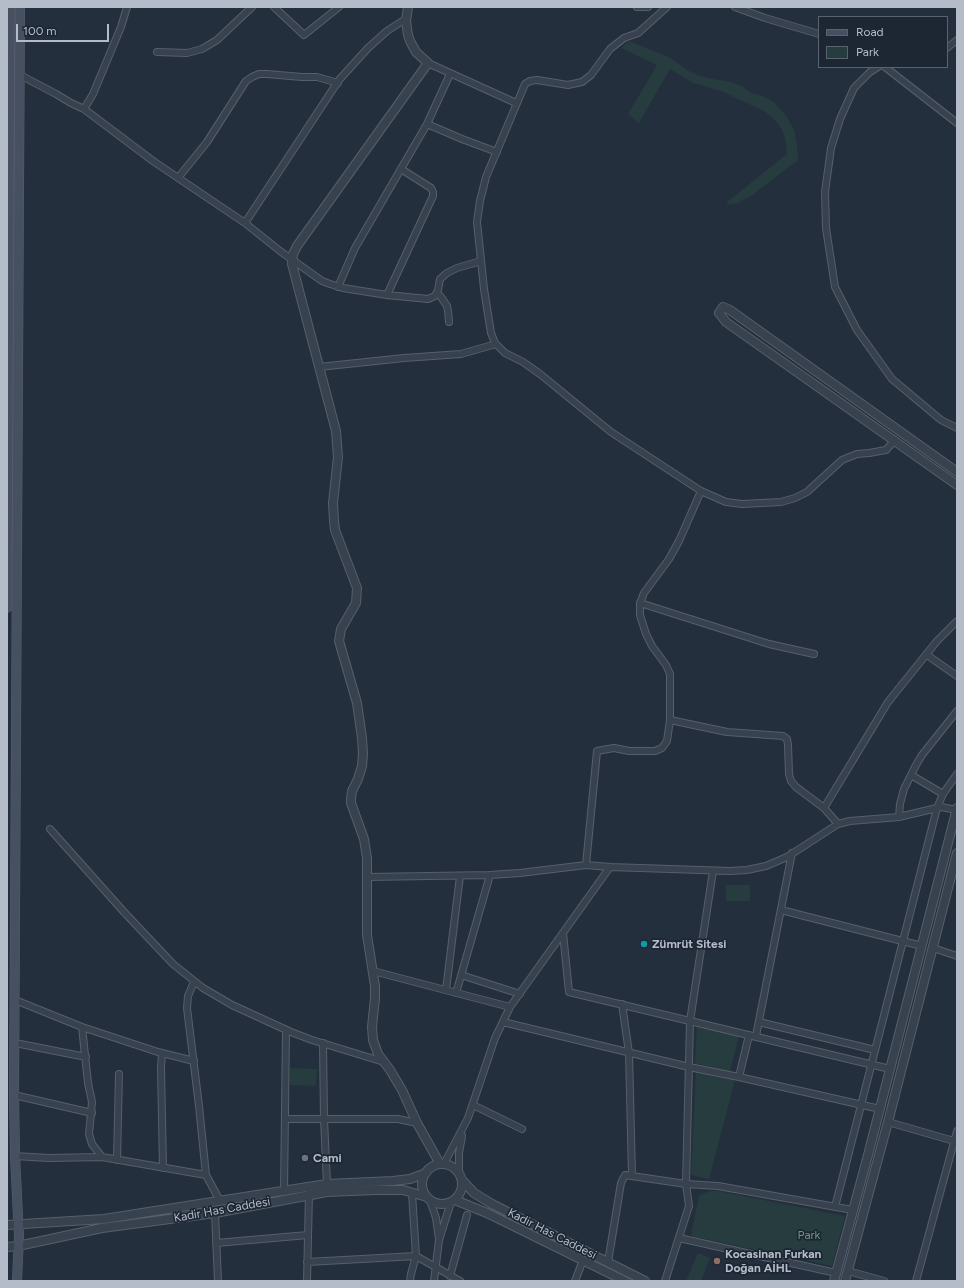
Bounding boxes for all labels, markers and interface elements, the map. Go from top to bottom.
scale bar [18,16,111,42]
legend [818,16,948,68]
text: 100 m [23,24,57,38]
text: Road [856,25,884,39]
text: Park [856,45,879,59]
place label: Zümrüt Sitesi [652,937,726,951]
marker: Zümrüt Sitesi [639,939,649,949]
place label: Cami [313,1151,342,1165]
marker: Cami [300,1153,310,1163]
street label: Kadir Has Caddesi [173,1194,271,1226]
street label: Kadir Has Caddesi [505,1205,599,1263]
park label: Park [798,1228,820,1242]
place label: Kocasinan Furkan Doğan AİHL [725,1247,821,1275]
marker: Kocasinan Furkan Doğan AİHL [712,1256,722,1266]

